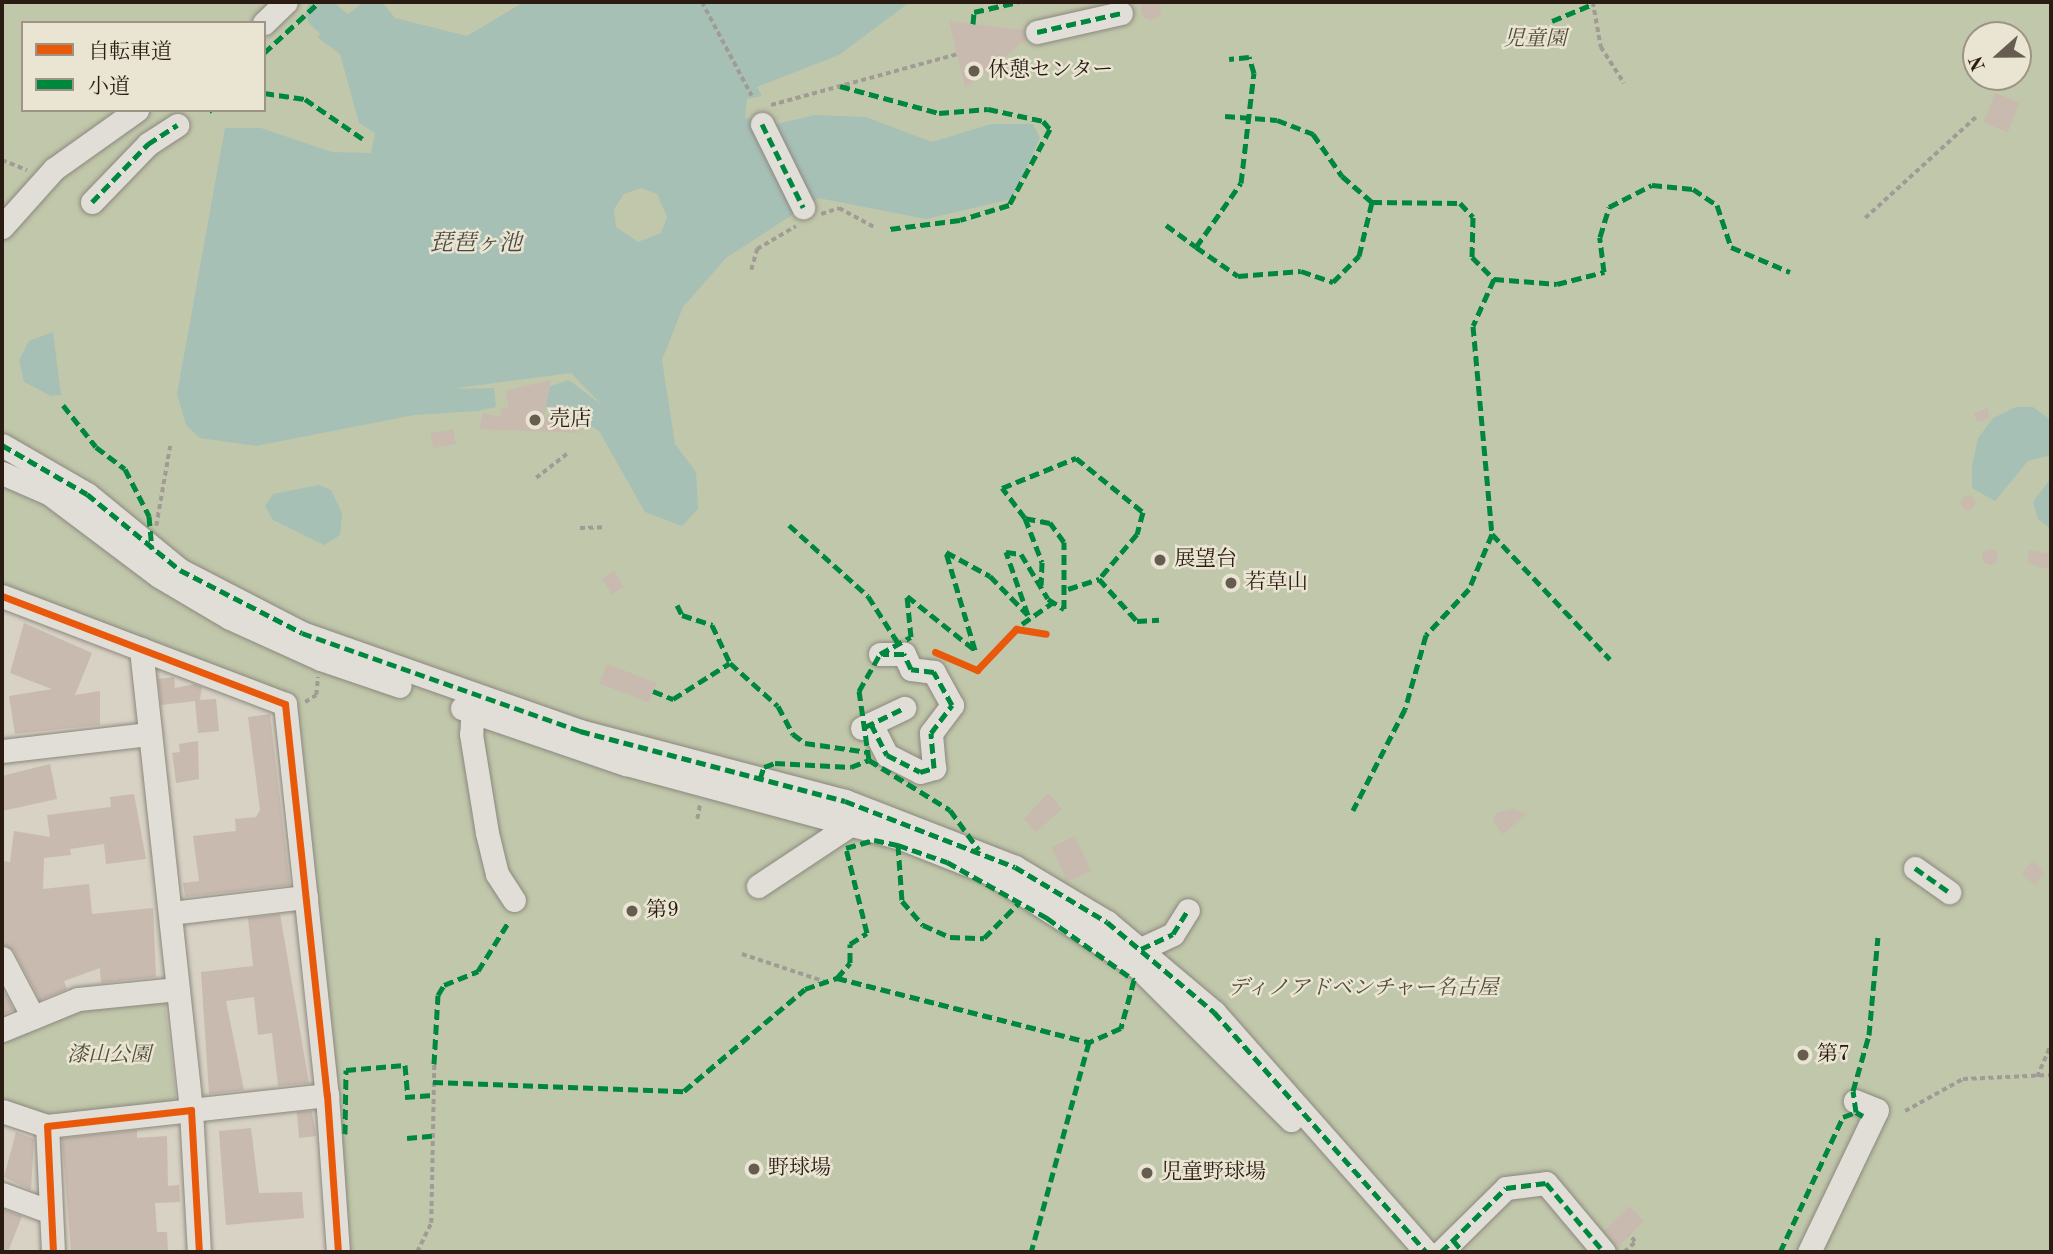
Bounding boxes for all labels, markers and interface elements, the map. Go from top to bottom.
legend [21,21,266,112]
north arrow [1962,21,2032,91]
park label: 児童園 [1504,27,1566,53]
text: 自転車道 [88,42,172,63]
text: N [1967,53,1990,73]
place label: 休憩センター [988,58,1114,84]
marker: 休憩センター [966,63,982,79]
text: 小道 [88,77,130,98]
water label: 琵琶ヶ池 [430,230,522,258]
place label: 売店 [549,407,591,433]
marker: 売店 [527,412,543,428]
place label: 展望台 [1174,547,1237,573]
marker: 展望台 [1152,552,1168,568]
place label: 若草山 [1245,570,1308,596]
marker: 若草山 [1223,575,1239,591]
place label: 第9 [646,898,679,924]
marker: 第9 [624,903,640,919]
park label: ディノアドベンチャー名古屋 [1227,976,1499,1002]
place label: 第7 [1817,1042,1850,1068]
park label: 漆山公園 [67,1043,151,1069]
marker: 第7 [1795,1047,1811,1063]
place label: 野球場 [768,1156,831,1182]
place label: 児童野球場 [1161,1160,1266,1186]
marker: 野球場 [746,1161,762,1177]
marker: 児童野球場 [1139,1165,1155,1181]

